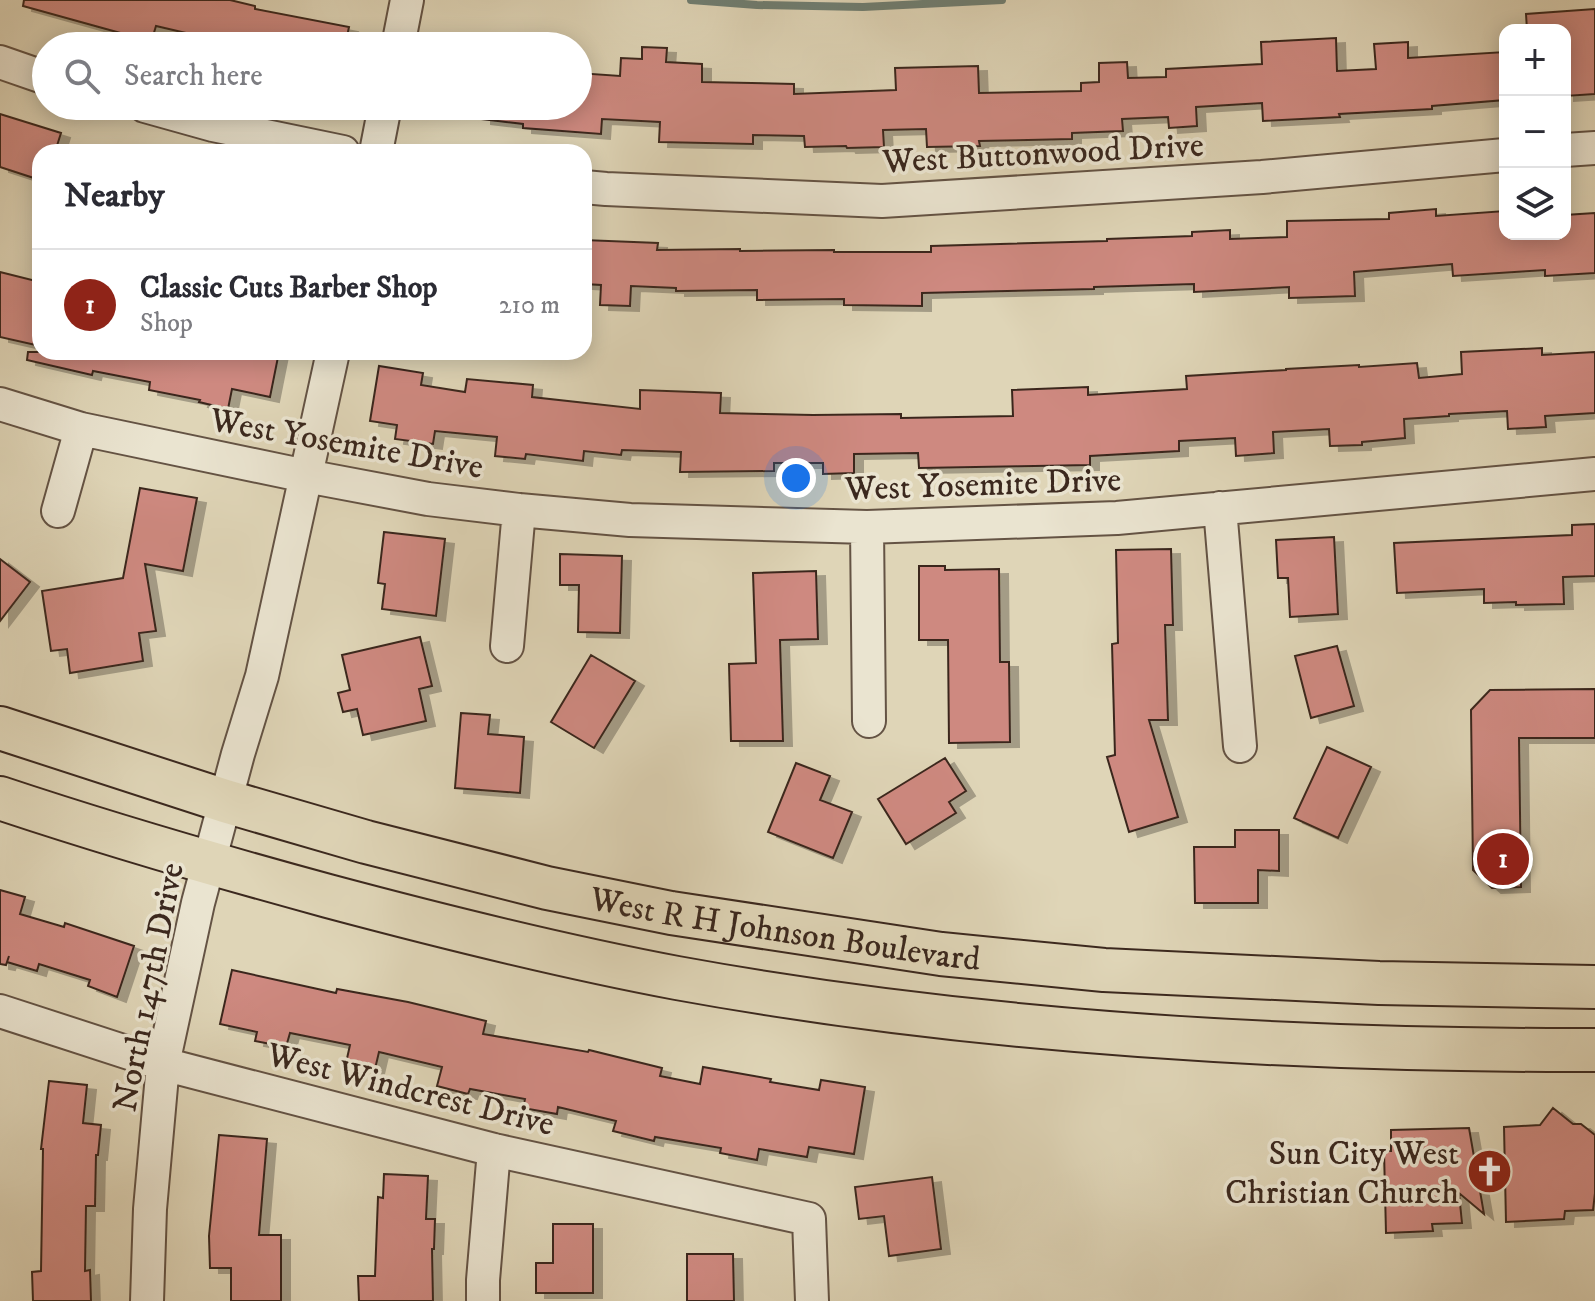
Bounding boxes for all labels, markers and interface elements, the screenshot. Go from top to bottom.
map controls [1499,24,1571,240]
button: + [1499,24,1571,96]
search box [32,32,592,120]
icon: search [60,54,104,98]
text: Search here [124,58,263,95]
button: − [1499,96,1571,168]
street label: West Buttonwood Drive [880,125,1205,183]
button: layers [1499,168,1571,240]
text: Nearby [64,175,165,217]
text: Classic Cuts Barber Shop [140,270,437,307]
text: 1 [85,289,95,322]
text: 210 m [499,289,560,322]
text: Shop [140,307,193,340]
street label: West Yosemite Drive [206,399,486,489]
your location [776,458,816,498]
street label: West Yosemite Drive [843,459,1122,511]
pin: 1 [1477,829,1529,889]
street label: North 147th Drive [104,859,194,1115]
street label: West R H Johnson Boulevard [585,878,982,981]
street label: West Windcrest Drive [262,1034,558,1146]
place label: Sun City West Christian Church [1225,1133,1459,1214]
church icon: Sun City West Christian Church [1466,1148,1514,1196]

